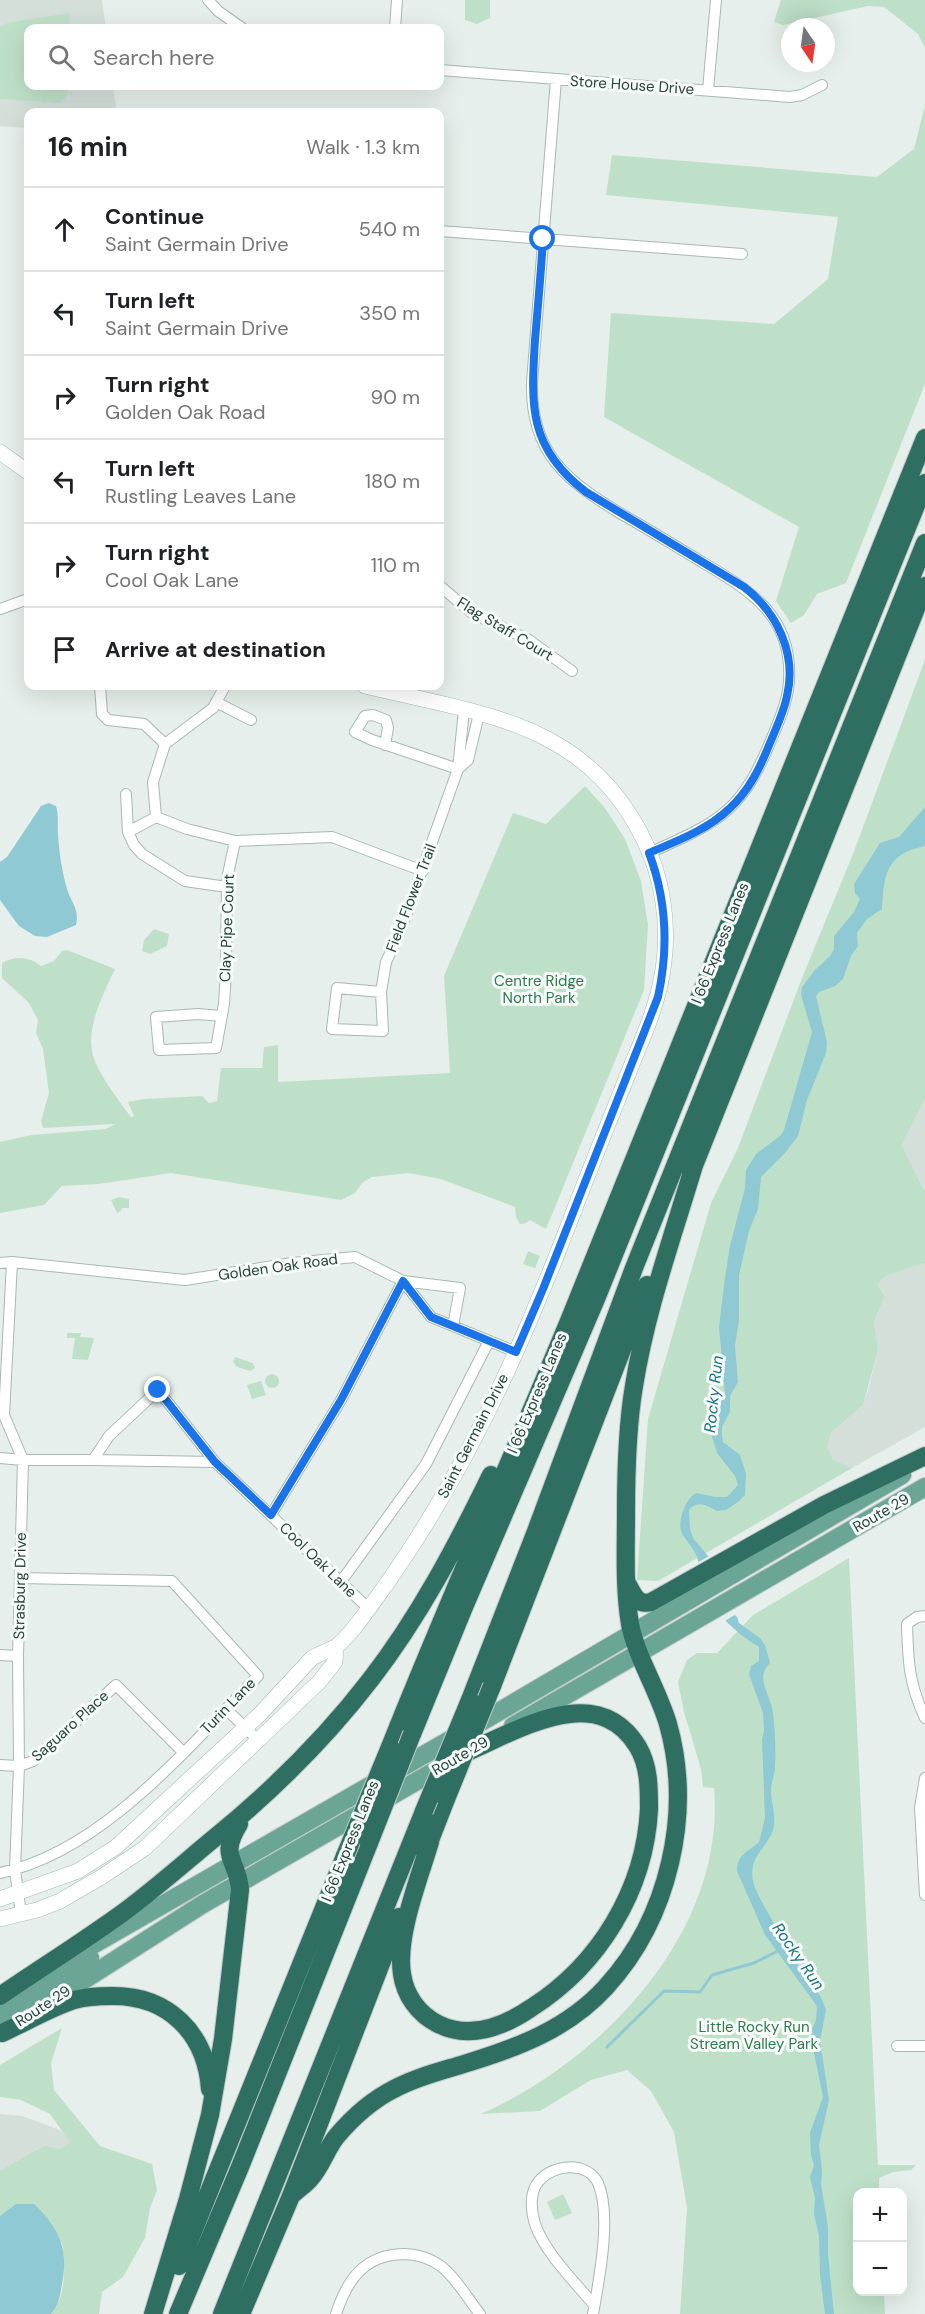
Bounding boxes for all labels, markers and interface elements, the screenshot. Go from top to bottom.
north arrow [781,18,835,72]
search box [24,24,444,90]
icon: search [45,41,78,74]
text: Search here [93,43,214,72]
street label: Store House Drive [569,71,695,99]
text: 16 min [48,130,128,164]
text: Walk · 1.3 km [306,134,420,160]
text: Continue [105,202,204,231]
icon: ahead [48,213,81,246]
text: 540 m [359,216,420,242]
route start [529,225,555,251]
text: Saint Germain Drive [105,231,289,257]
text: Turn left [105,286,195,315]
icon: left [48,297,81,330]
text: 350 m [359,300,420,326]
text: Saint Germain Drive [105,315,289,341]
text: Turn right [105,370,210,399]
icon: right [48,381,81,414]
text: 90 m [371,384,420,410]
text: Golden Oak Road [105,399,266,425]
text: Turn left [105,454,195,483]
icon: left [48,465,81,498]
text: 180 m [365,468,420,494]
text: Rustling Leaves Lane [105,483,296,509]
text: Turn right [105,538,210,567]
icon: right [48,549,81,582]
text: 110 m [371,552,420,578]
text: Cool Oak Lane [105,567,239,593]
street label: Flag Staff Court [453,592,557,666]
icon: arrive [48,633,81,666]
text: Arrive at destination [105,635,326,664]
street label: Field Flower Trail [381,841,441,955]
street label: Clay Pipe Court [215,873,239,982]
street label: I 66 Express Lanes [687,879,753,1007]
park label: Centre Ridge North Park [494,971,584,1008]
street label: Golden Oak Road [217,1249,339,1285]
street label: I 66 Express Lanes [503,1330,571,1456]
water label: Rocky Run [699,1354,728,1434]
street label: Saint Germain Drive [433,1370,513,1502]
route end [144,1376,170,1402]
street label: Route 29 [849,1489,913,1537]
street label: Cool Oak Lane [275,1518,361,1602]
street label: Strasburg Drive [9,1532,31,1640]
street label: Turin Lane [196,1673,260,1739]
street label: Saguaro Place [27,1686,113,1766]
street label: Route 29 [428,1732,492,1780]
street label: I 66 Express Lanes [317,1777,383,1905]
water label: Rocky Run [768,1919,829,1994]
street label: Route 29 [12,1981,74,2031]
park label: Little Rocky Run Stream Valley Park [690,2017,818,2054]
map controls [853,2188,907,2296]
button: + [853,2188,907,2242]
button: − [853,2242,907,2296]

